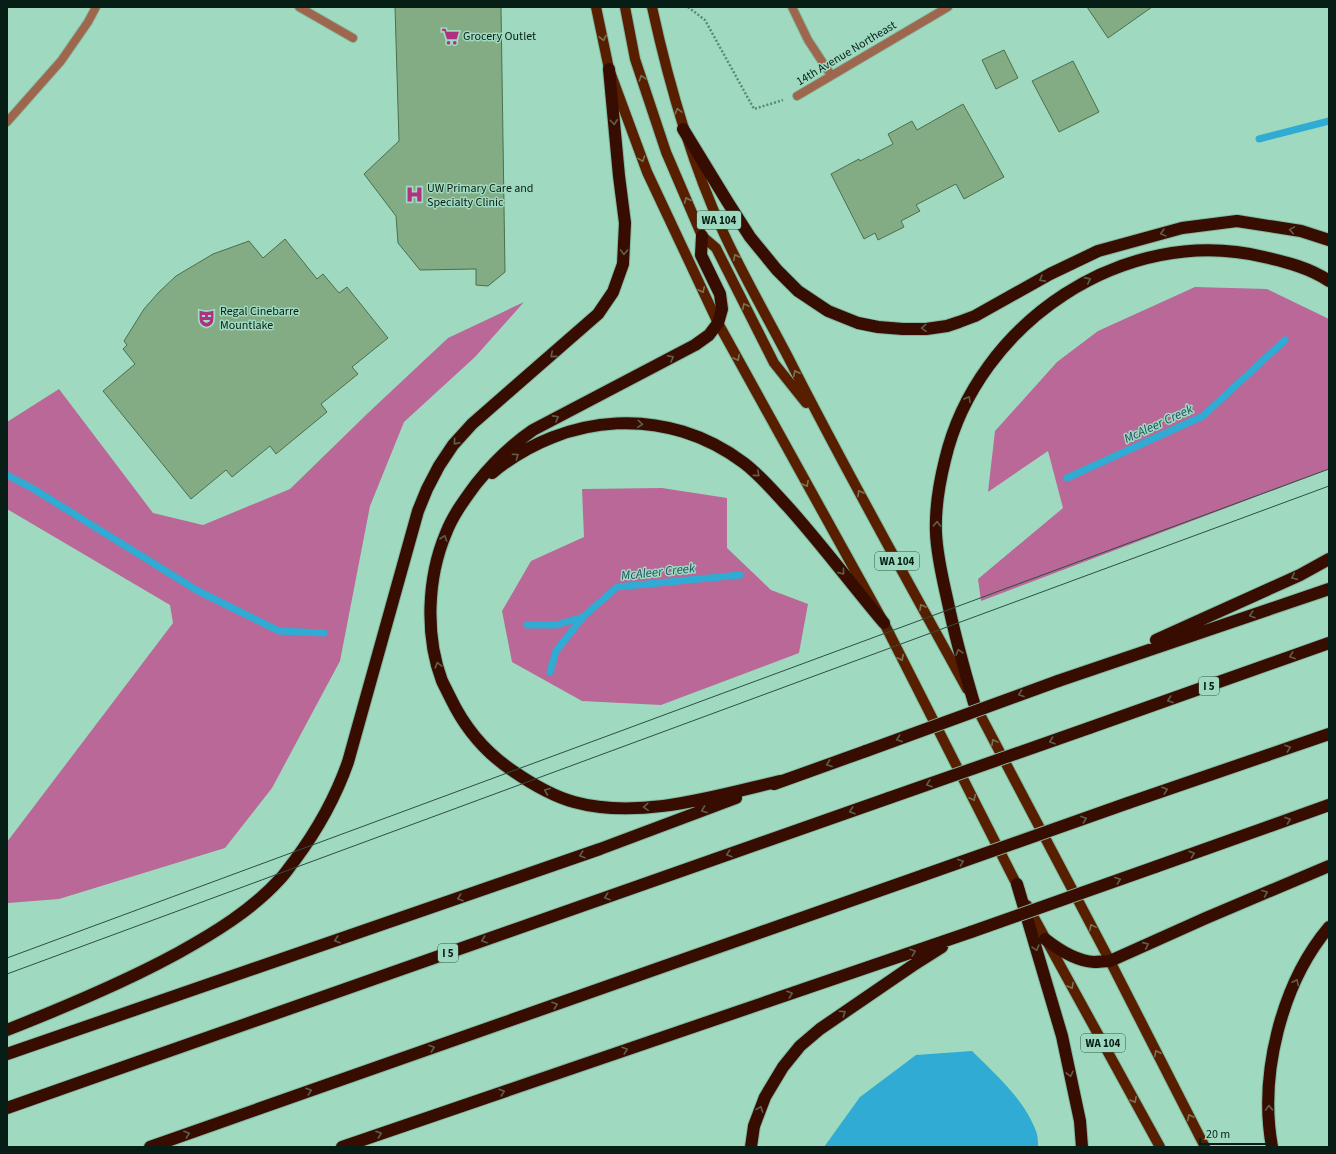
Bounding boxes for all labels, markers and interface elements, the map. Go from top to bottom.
street label: 14th Avenue Northeast [793,17,899,90]
supermarket icon: Grocery Outlet [440,26,460,46]
place label: Grocery Outlet [463,28,536,45]
one-way arrow [598,35,606,41]
one-way arrow [638,75,647,82]
one-way arrow [674,108,683,115]
one-way arrow [609,119,618,125]
one-way arrow [637,155,646,162]
place label: UW Primary Care and Specialty Clinic [427,180,534,211]
hospital icon: UW Primary Care and Specialty Clinic [404,185,424,205]
one-way arrow [684,197,692,205]
road number: WA 104 [697,211,741,229]
one-way arrow [1288,226,1295,235]
one-way arrow [1160,228,1167,237]
one-way arrow [620,249,628,255]
one-way arrow [734,254,741,261]
one-way arrow [1039,274,1046,281]
one-way arrow [1084,278,1092,285]
one-way arrow [697,285,705,293]
place label: Regal Cinebarre Mountlake [220,303,299,334]
one-way arrow [742,303,750,310]
theatre icon: Regal Cinebarre Mountlake [197,308,217,328]
one-way arrow [921,324,927,333]
one-way arrow [550,350,557,357]
one-way arrow [732,353,739,361]
one-way arrow [667,355,674,362]
one-way arrow [793,370,801,377]
one-way arrow [963,396,971,403]
water label: McAleer Creek [1121,400,1197,448]
one-way arrow [552,415,559,423]
one-way arrow [637,419,643,428]
one-way arrow [454,437,461,445]
one-way arrow [512,453,519,460]
one-way arrow [752,470,760,477]
one-way arrow [802,479,809,487]
one-way arrow [857,490,864,497]
one-way arrow [932,521,941,527]
one-way arrow [440,535,448,542]
road number: WA 104 [875,552,919,570]
water label: McAleer Creek [620,559,697,585]
one-way arrow [838,567,845,575]
one-way arrow [1291,572,1299,580]
one-way arrow [919,604,927,611]
one-way arrow [1249,610,1256,618]
one-way arrow [955,648,964,655]
one-way arrow [1289,652,1296,660]
one-way arrow [896,654,904,661]
one-way arrow [434,662,443,669]
road number: I 5 [1199,677,1219,695]
one-way arrow [1018,690,1025,698]
one-way arrow [1166,695,1173,703]
one-way arrow [895,734,902,742]
one-way arrow [1049,737,1056,745]
one-way arrow [992,738,999,746]
one-way arrow [1284,744,1291,753]
one-way arrow [826,759,833,768]
one-way arrow [926,779,933,788]
one-way arrow [1161,786,1168,795]
one-way arrow [543,788,551,796]
one-way arrow [968,794,975,801]
one-way arrow [643,803,649,812]
one-way arrow [701,805,708,813]
one-way arrow [849,806,856,815]
one-way arrow [1080,815,1087,823]
one-way arrow [1285,816,1292,824]
one-way arrow [726,849,733,858]
one-way arrow [579,850,586,859]
one-way arrow [1189,851,1196,859]
one-way arrow [958,858,965,867]
one-way arrow [1115,877,1122,885]
one-way arrow [1260,890,1268,898]
one-way arrow [456,893,463,901]
one-way arrow [603,893,610,901]
one-way arrow [1089,923,1097,931]
one-way arrow [333,935,340,944]
one-way arrow [481,936,488,944]
one-way arrow [1141,942,1149,950]
road number: I 5 [438,944,458,962]
one-way arrow [1031,945,1040,952]
one-way arrow [910,948,917,957]
one-way arrow [1291,979,1298,987]
one-way arrow [1066,982,1074,989]
one-way arrow [787,990,794,999]
one-way arrow [551,1001,558,1010]
one-way arrow [839,1011,846,1018]
road number: WA 104 [1081,1034,1125,1052]
one-way arrow [429,1044,436,1053]
one-way arrow [621,1047,628,1055]
one-way arrow [1154,1049,1162,1057]
one-way arrow [1066,1071,1074,1077]
one-way arrow [306,1087,313,1096]
one-way arrow [498,1089,505,1097]
one-way arrow [1129,1096,1136,1103]
one-way arrow [1265,1105,1273,1111]
one-way arrow [756,1106,764,1113]
one-way arrow [1187,1114,1194,1121]
scale bar [1200,1120,1269,1146]
text: 20 m [1206,1126,1230,1143]
one-way arrow [183,1130,190,1139]
one-way arrow [375,1131,382,1139]

